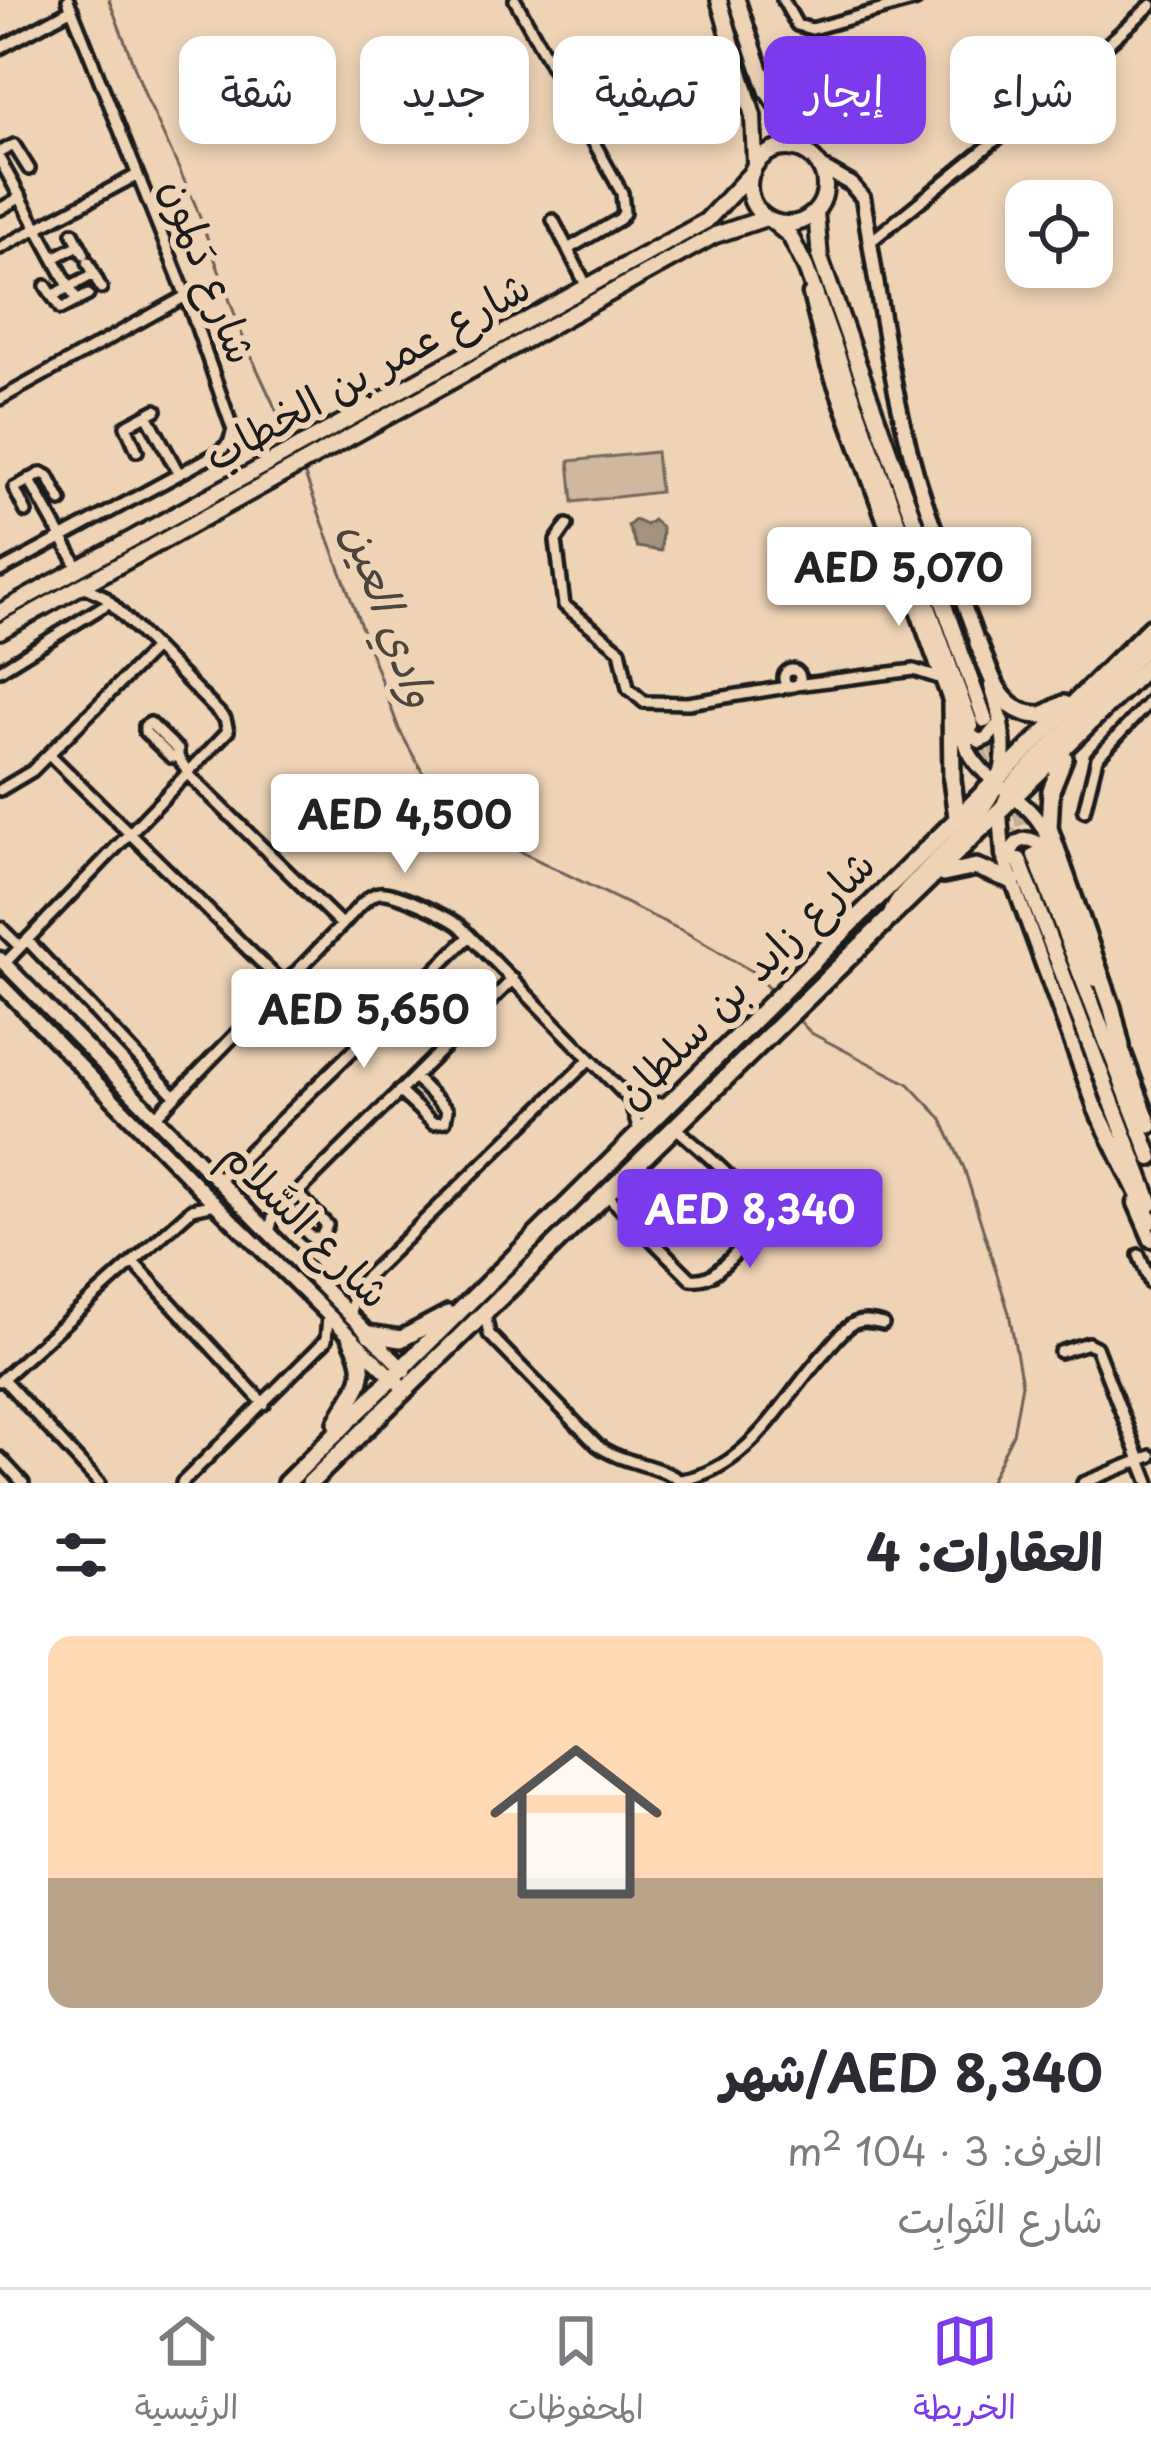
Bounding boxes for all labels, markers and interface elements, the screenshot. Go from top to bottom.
chip: شقة [179,36,336,144]
chip: جديد [360,36,529,144]
chip: تصفية [553,36,740,144]
chip: إيجار [764,36,926,144]
chip: شراء [950,36,1116,144]
street label: شارع دَلمون [146,168,276,373]
map controls [1005,180,1113,288]
button: locate [1005,180,1113,288]
street label: شارع عمر بن الخطاب [191,253,541,486]
water label: وادي العين [326,511,458,716]
pin: AED 5,070 [762,527,1036,629]
text: AED 5,070 [794,536,1004,595]
pin: AED 4,500 [268,774,542,876]
text: AED 4,500 [298,783,512,842]
street label: شارع زايد بن سلطان [599,833,888,1122]
pin: AED 5,650 [227,969,501,1071]
text: AED 5,650 [258,978,470,1037]
street label: شارع السَّلام [207,1123,407,1323]
pin: AED 8,340 [613,1169,887,1271]
text: AED 8,340 [644,1178,856,1237]
text: العقارات: 4 [866,1511,1103,1588]
icon: filters [48,1522,114,1588]
icon: home [468,1714,684,1930]
text: AED 8,340/شهر [721,2032,1103,2109]
text: الغرف: 3 · 104 m² [787,2120,1103,2179]
text: شارع الثَوابِت [898,2187,1103,2246]
tab: الرئيسية [135,2308,238,2437]
tab: المحفوظات [508,2308,644,2437]
tab: الخريطة [913,2308,1016,2437]

